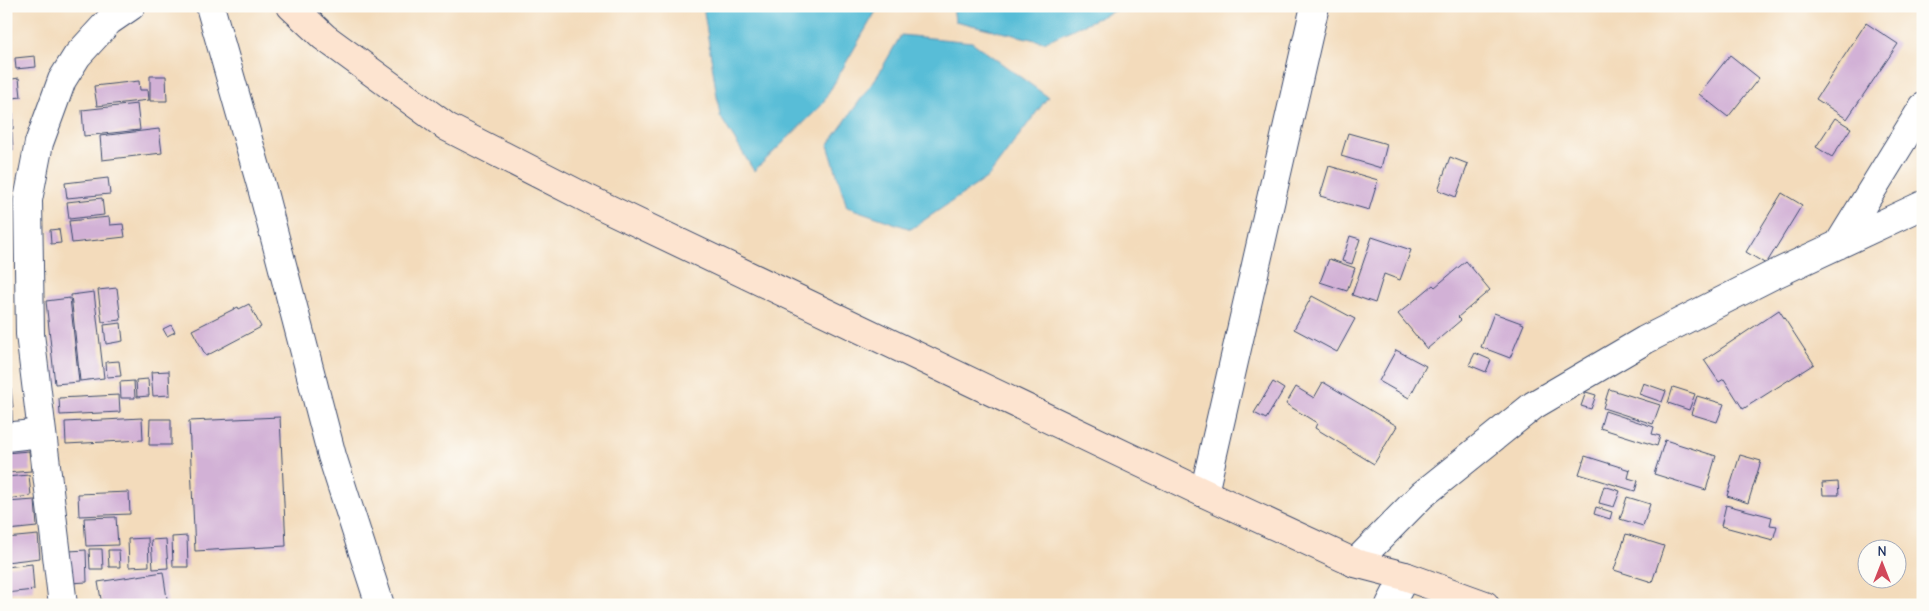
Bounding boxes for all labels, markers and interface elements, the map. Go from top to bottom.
north arrow [1856,538,1906,588]
text: N [1877,543,1887,560]

